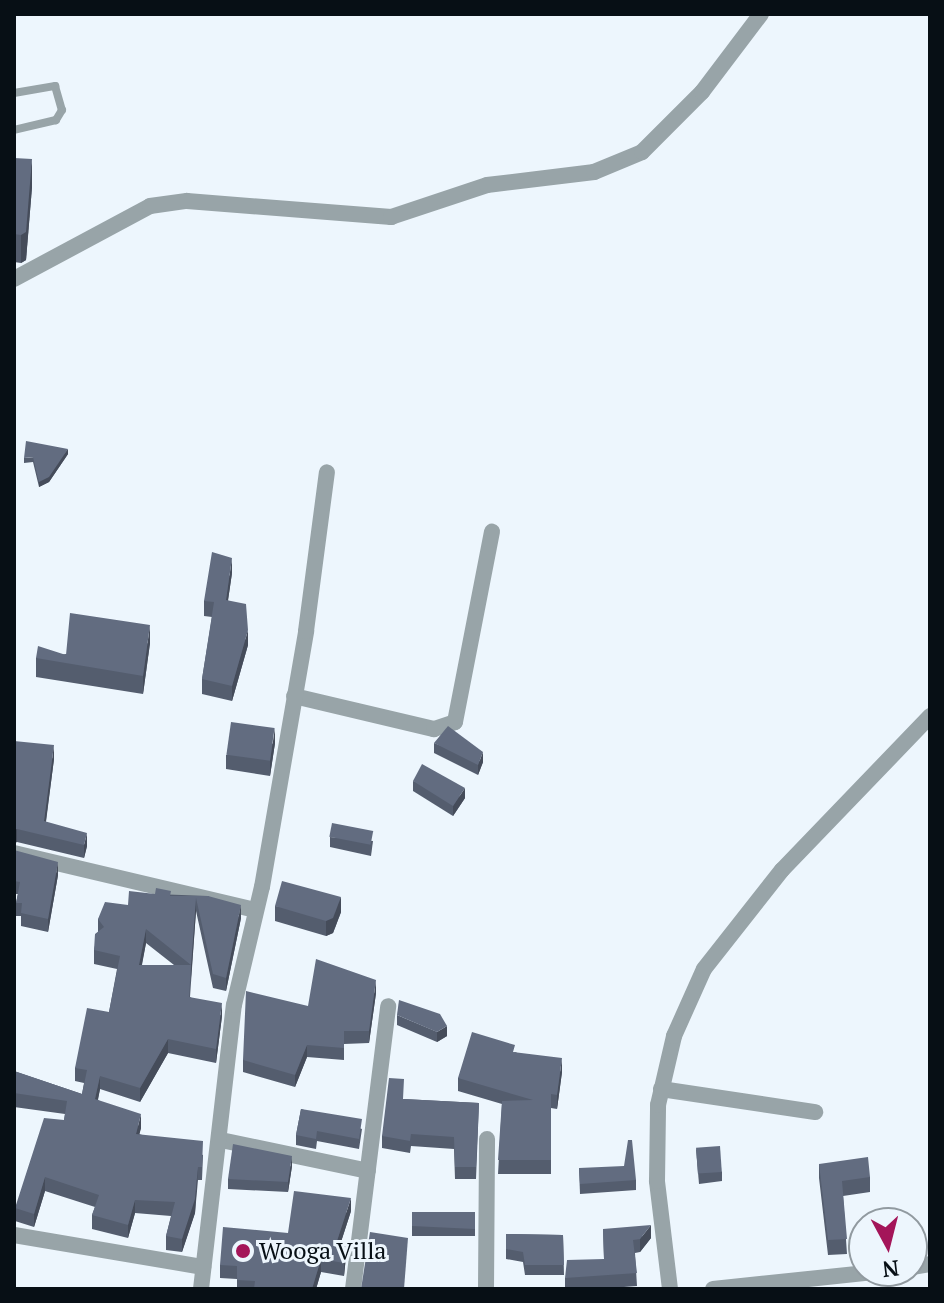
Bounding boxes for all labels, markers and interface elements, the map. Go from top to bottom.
north arrow [848,1207,928,1287]
place label: Wooga Villa [259,1237,387,1265]
marker: Wooga Villa [234,1242,252,1260]
text: N [881,1254,901,1285]

